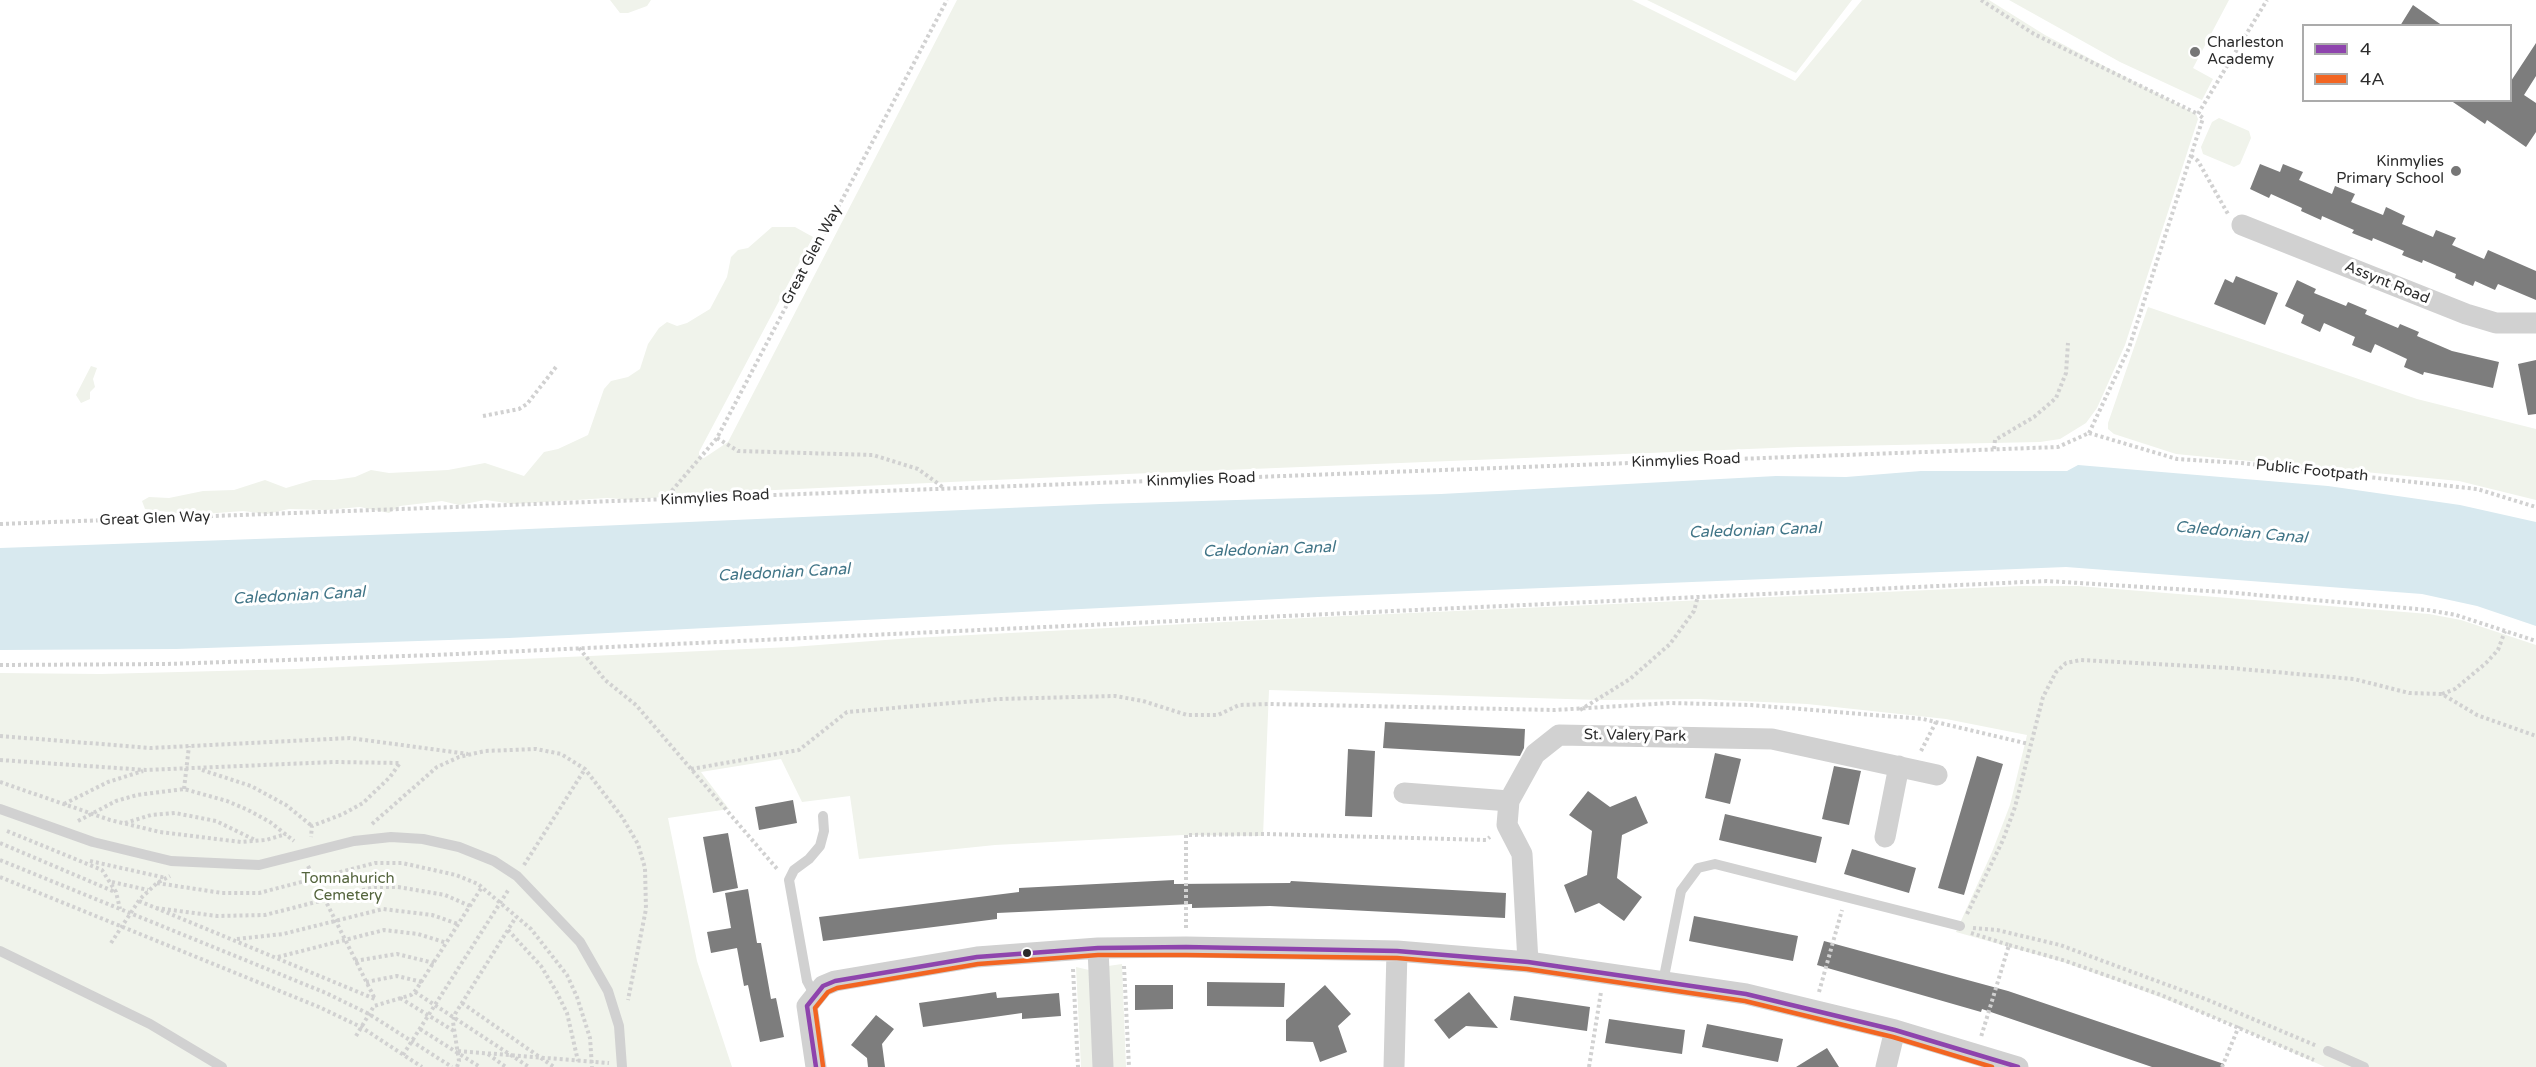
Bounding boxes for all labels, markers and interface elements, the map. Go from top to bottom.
legend [2302,24,2512,102]
place label: Charleston Academy [2207,34,2284,69]
text: 4 [2360,38,2371,60]
marker: Charleston Academy [2188,45,2202,59]
text: 4A [2360,68,2385,90]
place label: Kinmylies Primary School [2336,153,2444,188]
marker: Kinmylies Primary School [2449,164,2463,178]
street label: Great Glen Way [778,202,846,308]
street label: Assynt Road [2342,258,2432,308]
street label: Kinmylies Road [1631,450,1741,472]
street label: Public Footpath [2255,456,2369,486]
street label: Kinmylies Road [1146,469,1256,491]
street label: Kinmylies Road [660,486,770,510]
street label: Great Glen Way [99,508,211,530]
water label: Caledonian Canal [2174,518,2308,548]
water label: Caledonian Canal [1688,519,1822,543]
water label: Caledonian Canal [1202,538,1336,562]
water label: Caledonian Canal [717,560,851,586]
water label: Caledonian Canal [232,583,366,609]
street label: St. Valery Park [1584,726,1686,746]
park label: Tomnahurich Cemetery [301,870,395,905]
unlabelled marker [1021,947,1033,959]

